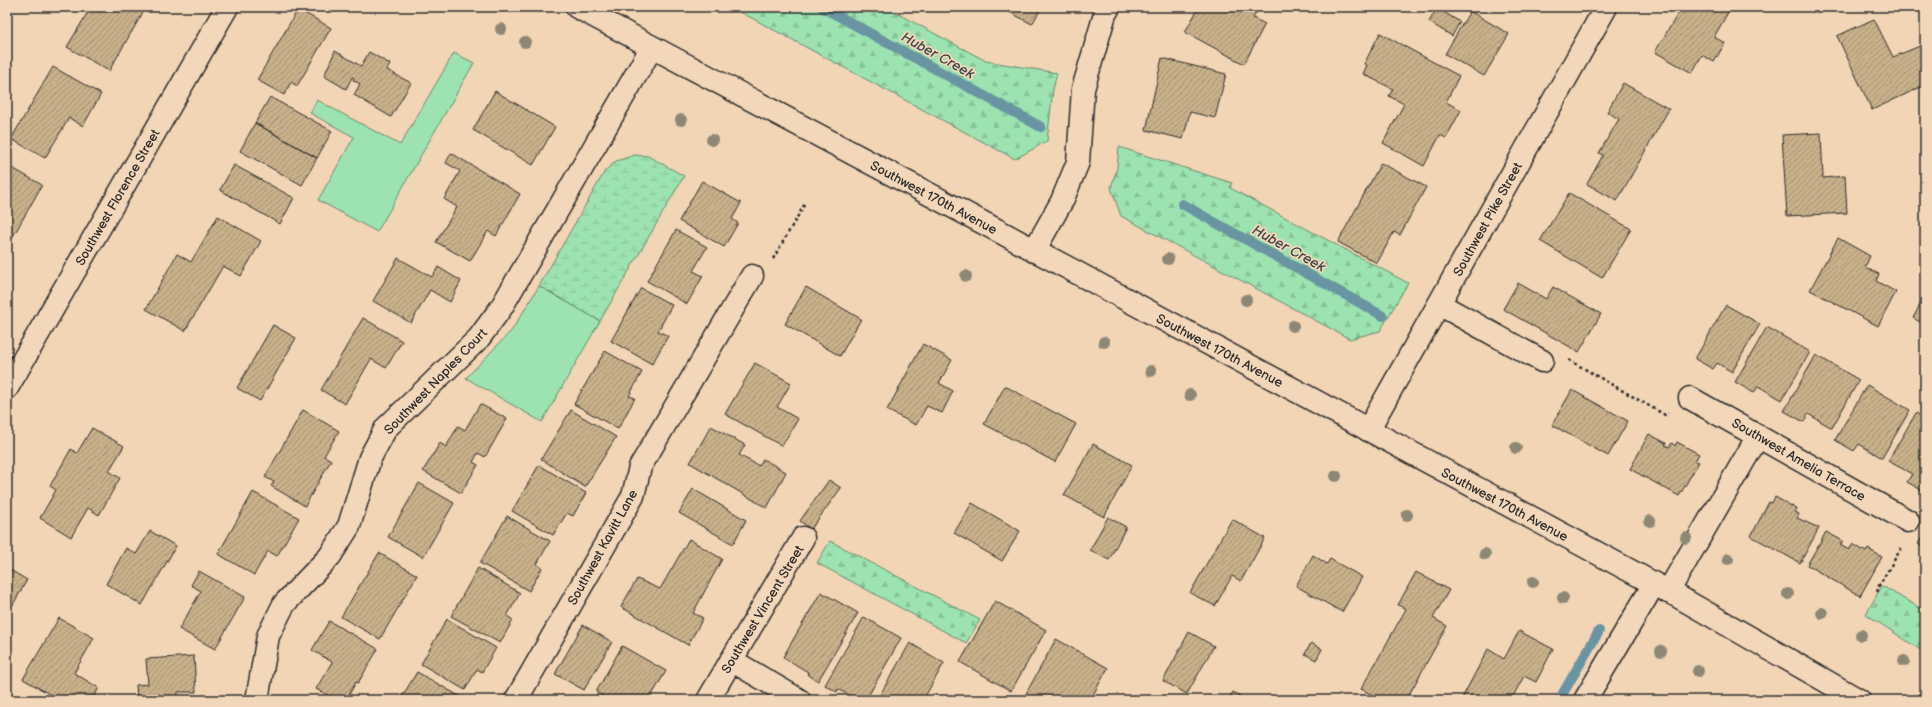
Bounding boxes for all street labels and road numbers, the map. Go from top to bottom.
street label: Southwest Florence Street [72,127,163,268]
street label: Southwest 170th Avenue [867,158,1000,238]
street label: Southwest Pike Street [1450,160,1526,279]
street label: Southwest 170th Avenue [1153,311,1286,391]
street label: Southwest Naples Court [381,325,491,438]
street label: Southwest Amelia Terrace [1729,415,1868,505]
street label: Southwest 170th Avenue [1438,465,1571,545]
street label: Southwest Kavitt Lane [564,487,641,608]
street label: Southwest Vincent Street [718,543,807,676]

